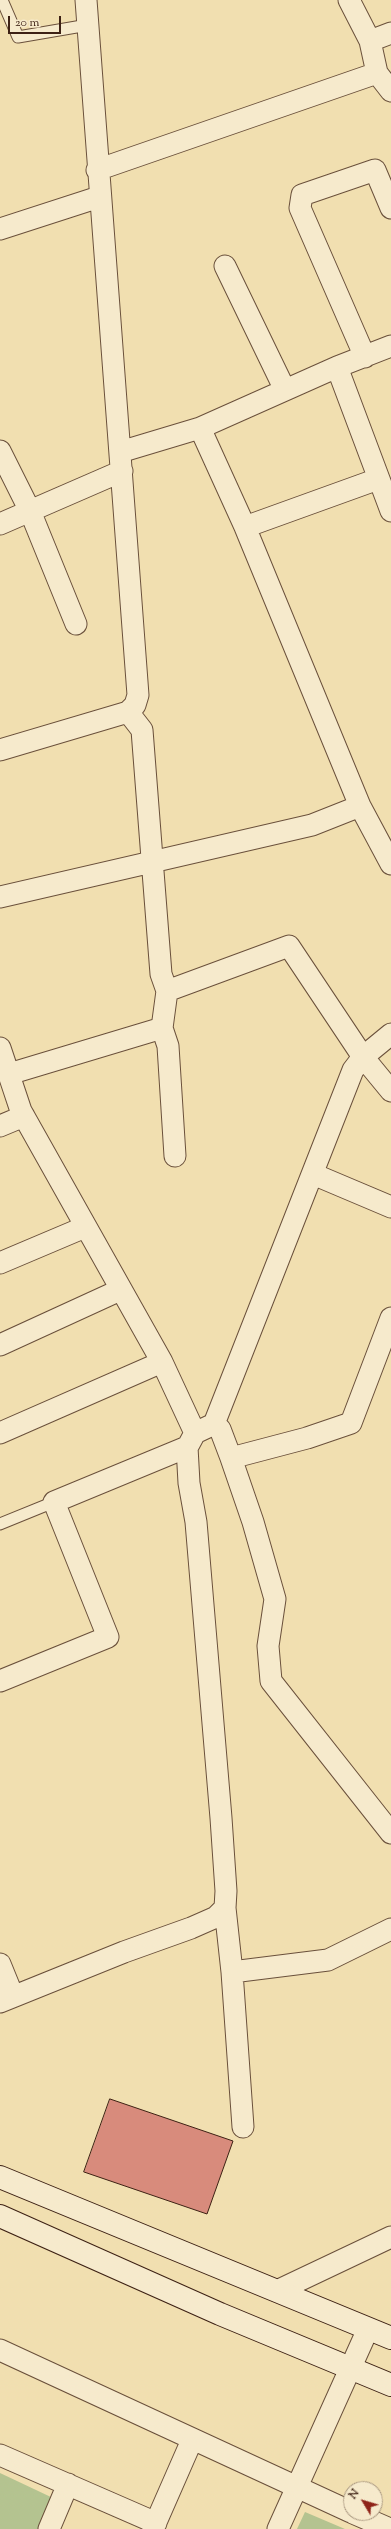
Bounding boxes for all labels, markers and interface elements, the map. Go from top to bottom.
scale bar [10,8,63,34]
text: 20 m [15,14,39,32]
north arrow [343,2481,383,2521]
text: N [345,2486,363,2503]

